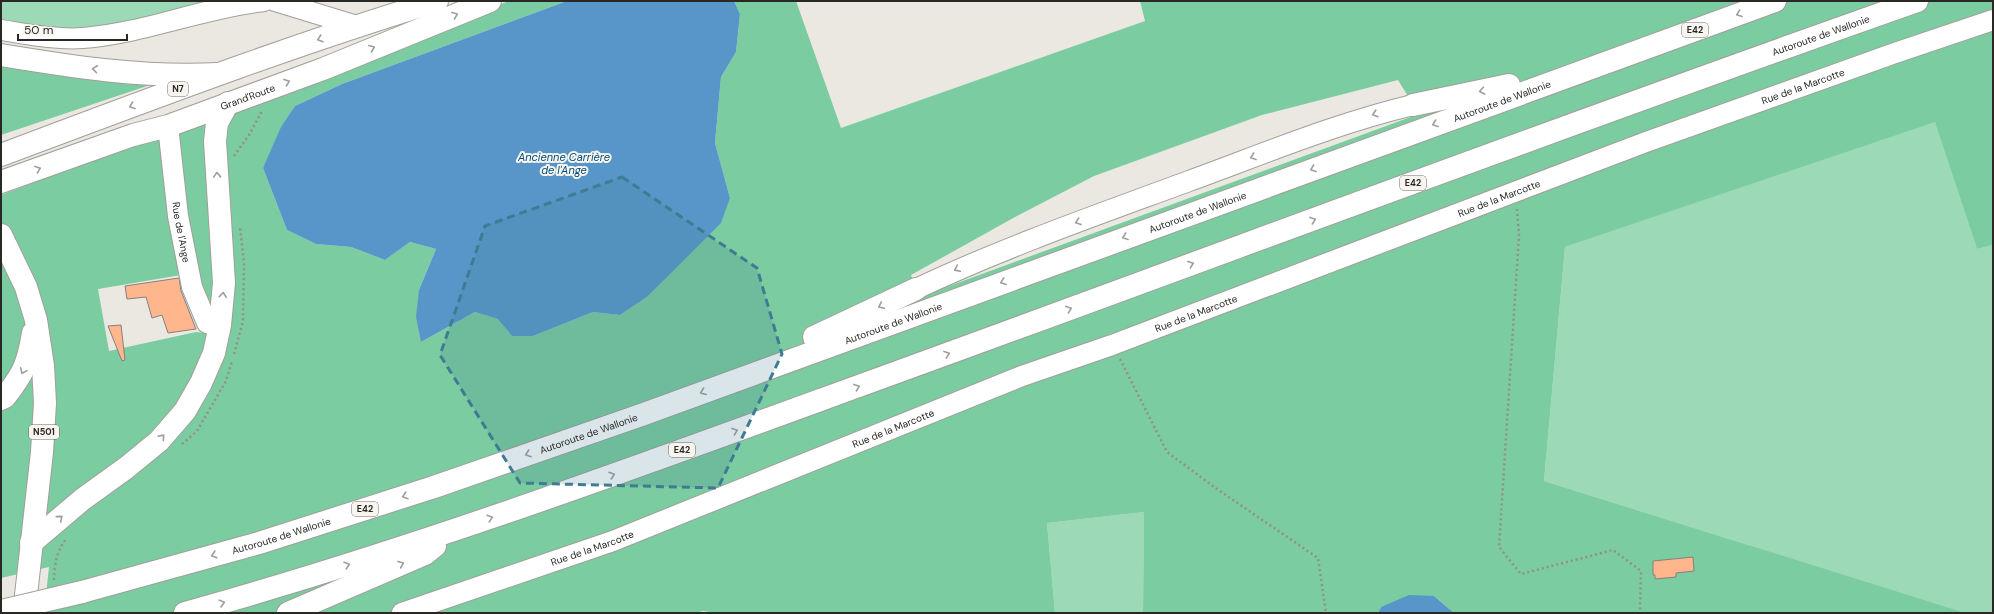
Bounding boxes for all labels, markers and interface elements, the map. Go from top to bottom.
one-way arrow [1735,10,1742,18]
one-way arrow [452,11,459,19]
street label: Autoroute de Wallonie [1770,12,1872,58]
scale bar [18,16,127,42]
text: 50 m [24,22,53,38]
road number: E42 [1682,23,1708,37]
one-way arrow [317,34,324,43]
one-way arrow [368,45,375,53]
one-way arrow [92,65,98,74]
street label: Rue de la Marcotte [1760,65,1846,107]
street label: Autoroute de Wallonie [1451,77,1553,124]
one-way arrow [284,78,291,86]
street label: Grand'Route [218,81,277,113]
road number: N7 [168,82,188,96]
one-way arrow [1479,87,1485,95]
one-way arrow [128,102,135,110]
one-way arrow [1372,109,1379,118]
one-way arrow [1432,120,1439,128]
water label: Ancienne Carrière de l'Ange [517,150,610,177]
one-way arrow [1249,153,1256,161]
one-way arrow [1310,164,1317,173]
one-way arrow [34,166,41,174]
one-way arrow [212,172,221,178]
road number: E42 [1400,176,1426,190]
street label: Rue de la Marcotte [1456,176,1542,220]
street label: Autoroute de Wallonie [1147,188,1248,236]
street label: Rue de l'Ange [170,201,194,264]
one-way arrow [1310,216,1317,224]
one-way arrow [1075,217,1082,225]
one-way arrow [1122,233,1129,241]
one-way arrow [1188,261,1195,269]
one-way arrow [954,264,962,272]
one-way arrow [1000,277,1007,286]
street label: Rue de la Marcotte [1153,291,1239,335]
one-way arrow [218,292,227,298]
street label: Autoroute de Wallonie [843,299,944,347]
one-way arrow [878,301,885,309]
one-way arrow [1066,306,1073,314]
one-way arrow [944,350,951,359]
one-way arrow [19,368,27,375]
one-way arrow [853,383,860,392]
one-way arrow [699,388,706,396]
street label: Rue de la Marcotte [850,406,936,450]
street label: Autoroute de Wallonie [538,410,640,456]
road number: N501 [29,425,59,439]
one-way arrow [731,428,738,436]
one-way arrow [158,434,165,442]
road number: E42 [669,443,695,457]
one-way arrow [525,450,532,458]
one-way arrow [609,471,616,480]
one-way arrow [402,491,409,500]
road number: E42 [352,502,378,516]
street label: Autoroute de Wallonie [230,514,332,557]
one-way arrow [486,514,493,522]
one-way arrow [56,515,63,522]
street label: Rue de la Marcotte [549,527,636,568]
one-way arrow [211,550,218,559]
one-way arrow [343,561,350,570]
one-way arrow [398,561,405,569]
one-way arrow [219,599,226,607]

